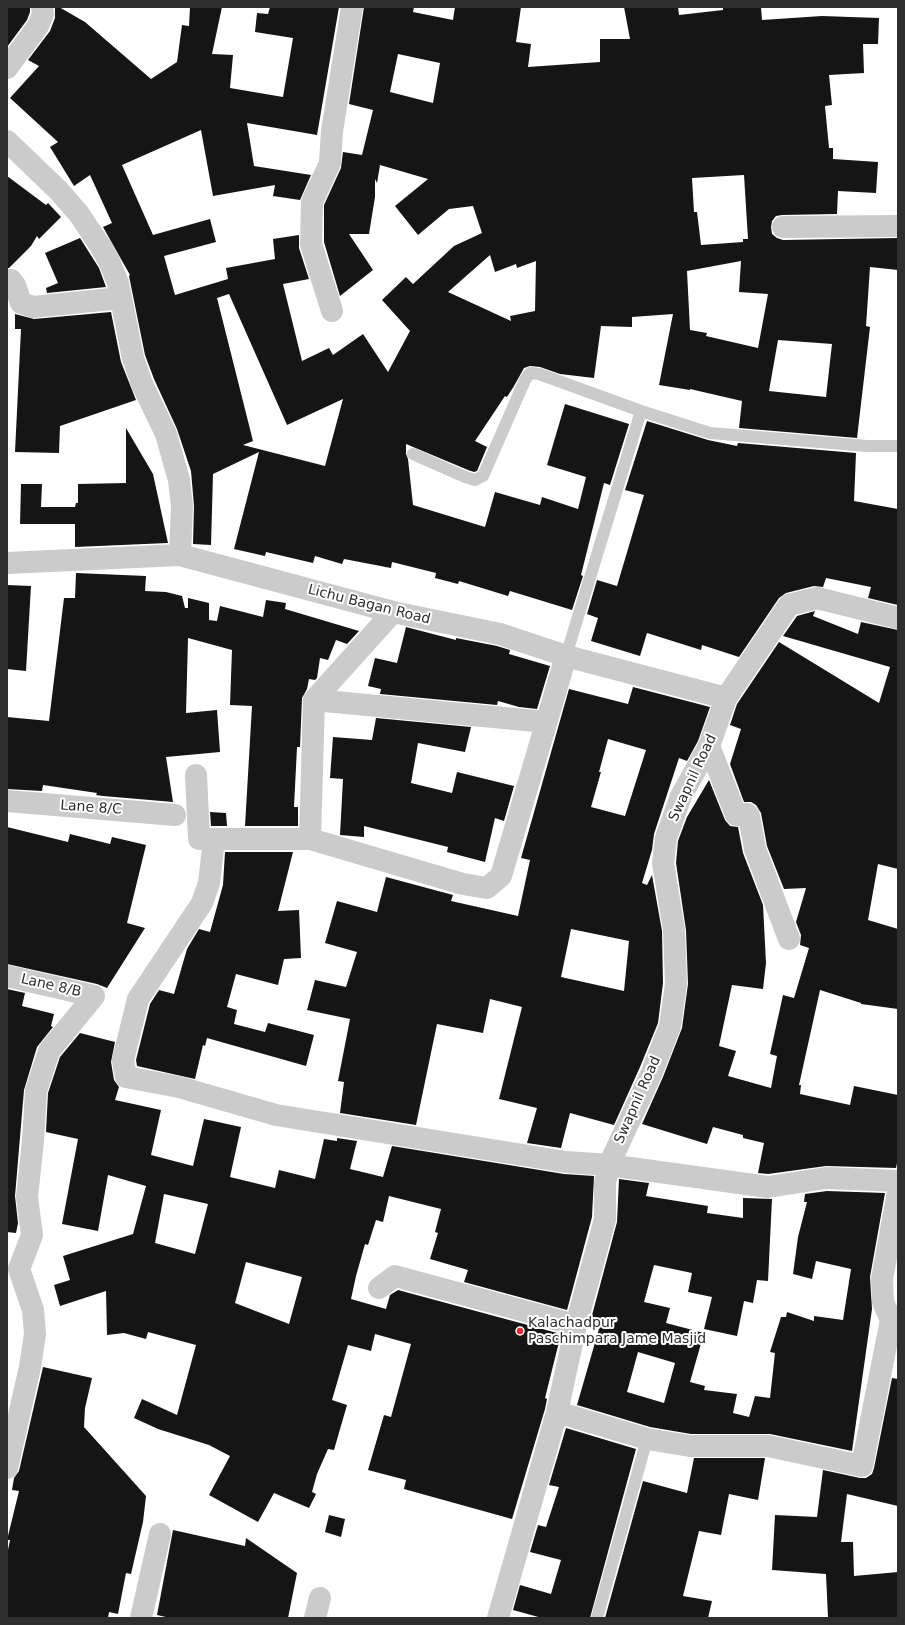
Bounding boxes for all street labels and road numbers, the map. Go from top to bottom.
street label: Lichu Bagan Road [306,582,432,628]
street label: Swapnil Road [666,732,720,824]
street label: Lane 8/C [60,797,122,819]
street label: Lane 8/B [19,971,83,1001]
street label: Swapnil Road [611,1054,665,1146]

